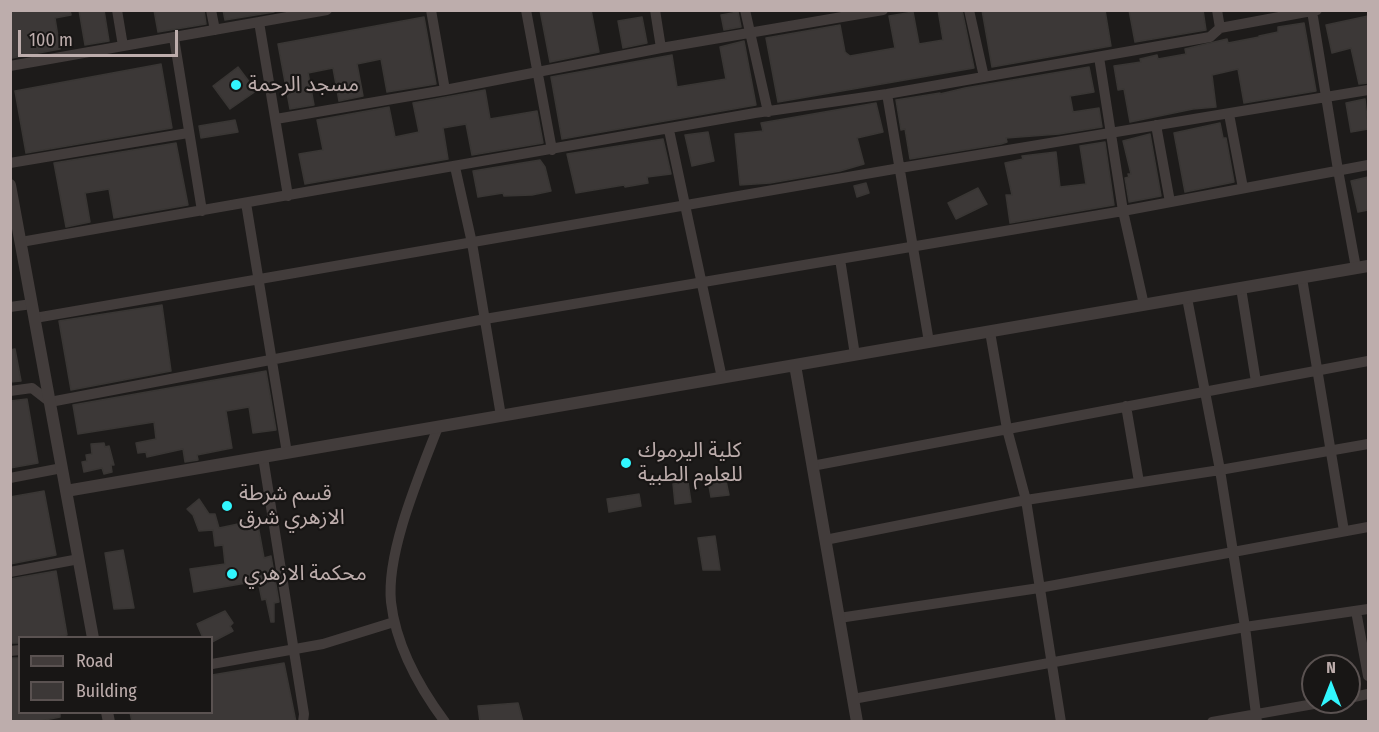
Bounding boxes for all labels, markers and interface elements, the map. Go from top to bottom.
scale bar [21,18,182,56]
text: 100 m [29,29,73,51]
place label: مسجد الرحمة [248,72,359,98]
marker: مسجد الرحمة [229,78,243,92]
place label: كلية اليرموك للعلوم الطبية [638,438,743,488]
marker: كلية اليرموك للعلوم الطبية [619,456,633,470]
place label: قسم شرطة الازهري شرق [239,481,345,531]
marker: قسم شرطة الازهري شرق [220,499,234,513]
place label: محكمة الازهري [244,561,367,587]
marker: محكمة الازهري [225,567,239,581]
legend [18,636,213,714]
text: Road [76,650,113,672]
north arrow [1301,654,1361,714]
text: N [1326,658,1336,677]
text: Building [76,680,137,702]

